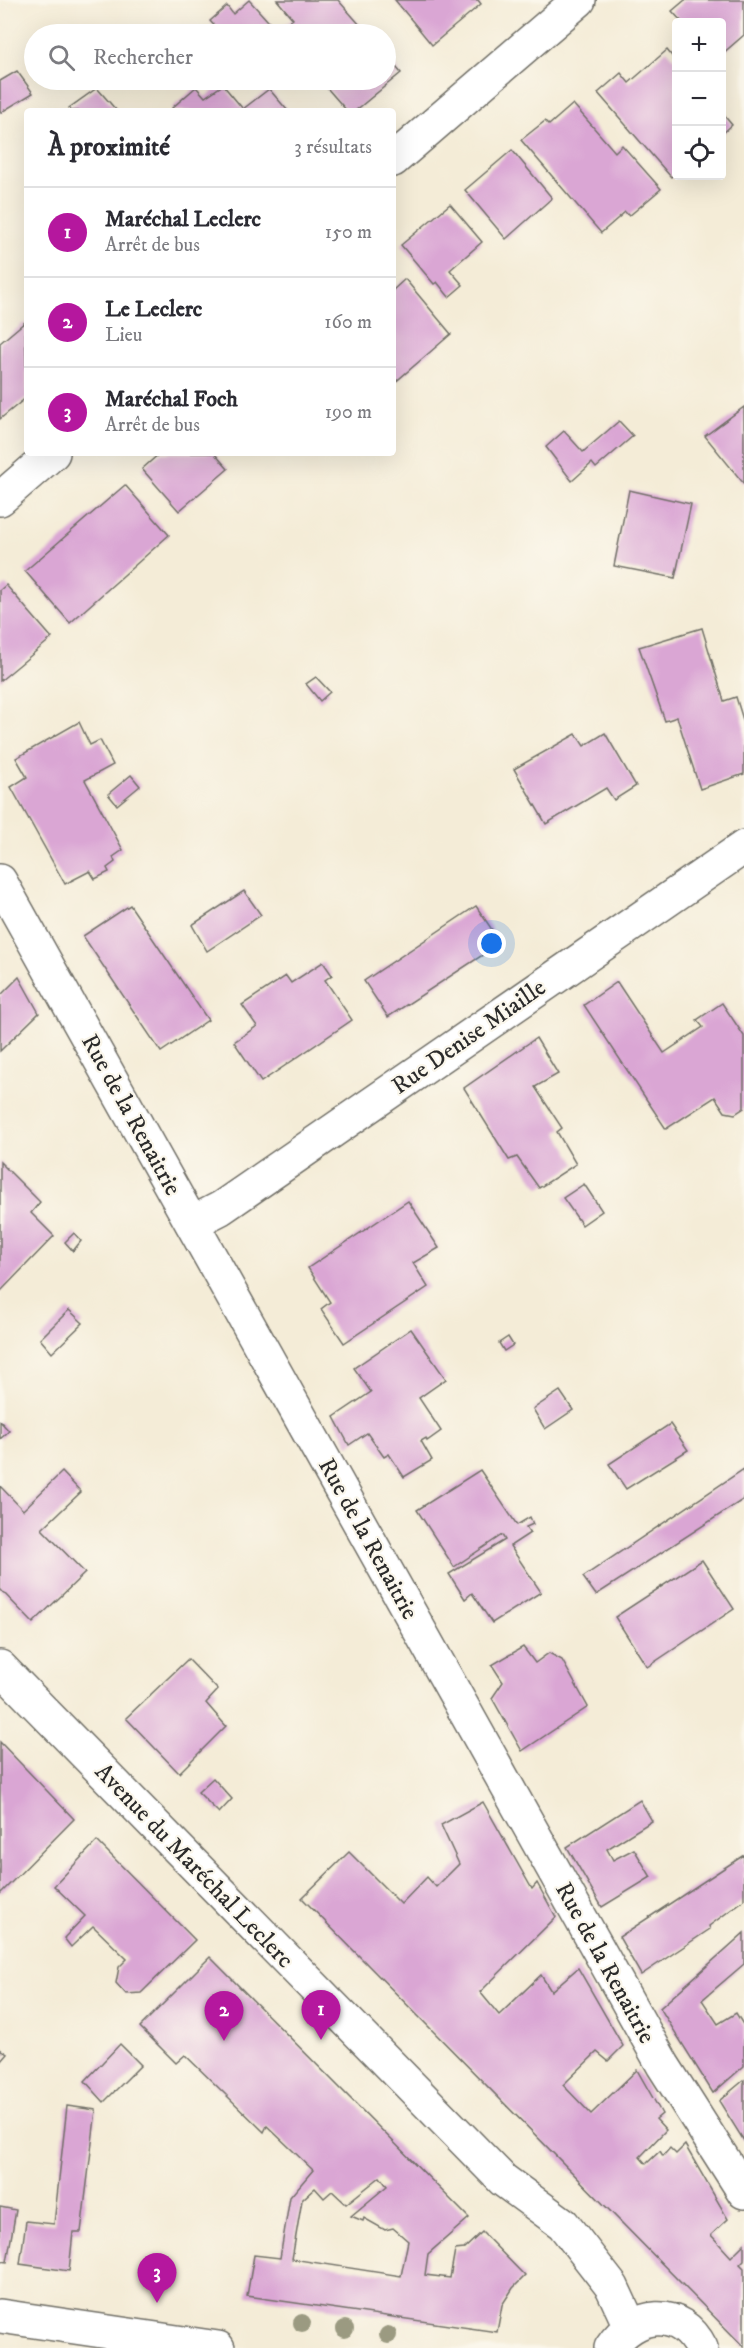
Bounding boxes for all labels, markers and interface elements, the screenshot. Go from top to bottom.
map controls [672,18,726,180]
button: + [672,18,726,72]
search box [24,24,396,90]
icon: search [45,41,78,74]
text: Rechercher [93,44,193,71]
button: − [672,72,726,126]
button: locate [672,126,726,180]
text: À proximité [48,131,170,164]
text: 3 résultats [294,135,372,160]
text: Maréchal Leclerc [105,206,261,233]
text: 1 [64,220,71,245]
text: 150 m [325,220,372,245]
text: Arrêt de bus [105,233,200,258]
text: Le Leclerc [105,296,202,323]
text: 2 [63,310,72,335]
text: 160 m [324,310,372,335]
text: Lieu [105,323,143,348]
text: Maréchal Foch [105,386,238,413]
text: 3 [64,400,71,425]
text: 190 m [325,400,372,425]
text: Arrêt de bus [105,413,200,438]
your location [477,929,506,958]
street label: Rue Denise Miaille [386,973,552,1101]
street label: Rue de la Renaitrie [74,1029,188,1201]
street label: Rue de la Renaitrie [311,1453,425,1625]
street label: Avenue du Maréchal Leclerc [88,1757,300,1975]
street label: Rue de la Renaitrie [548,1877,662,2049]
pin: 1 [302,1990,340,2040]
pin: 2 [204,1992,244,2041]
pin: 3 [138,2254,176,2303]

